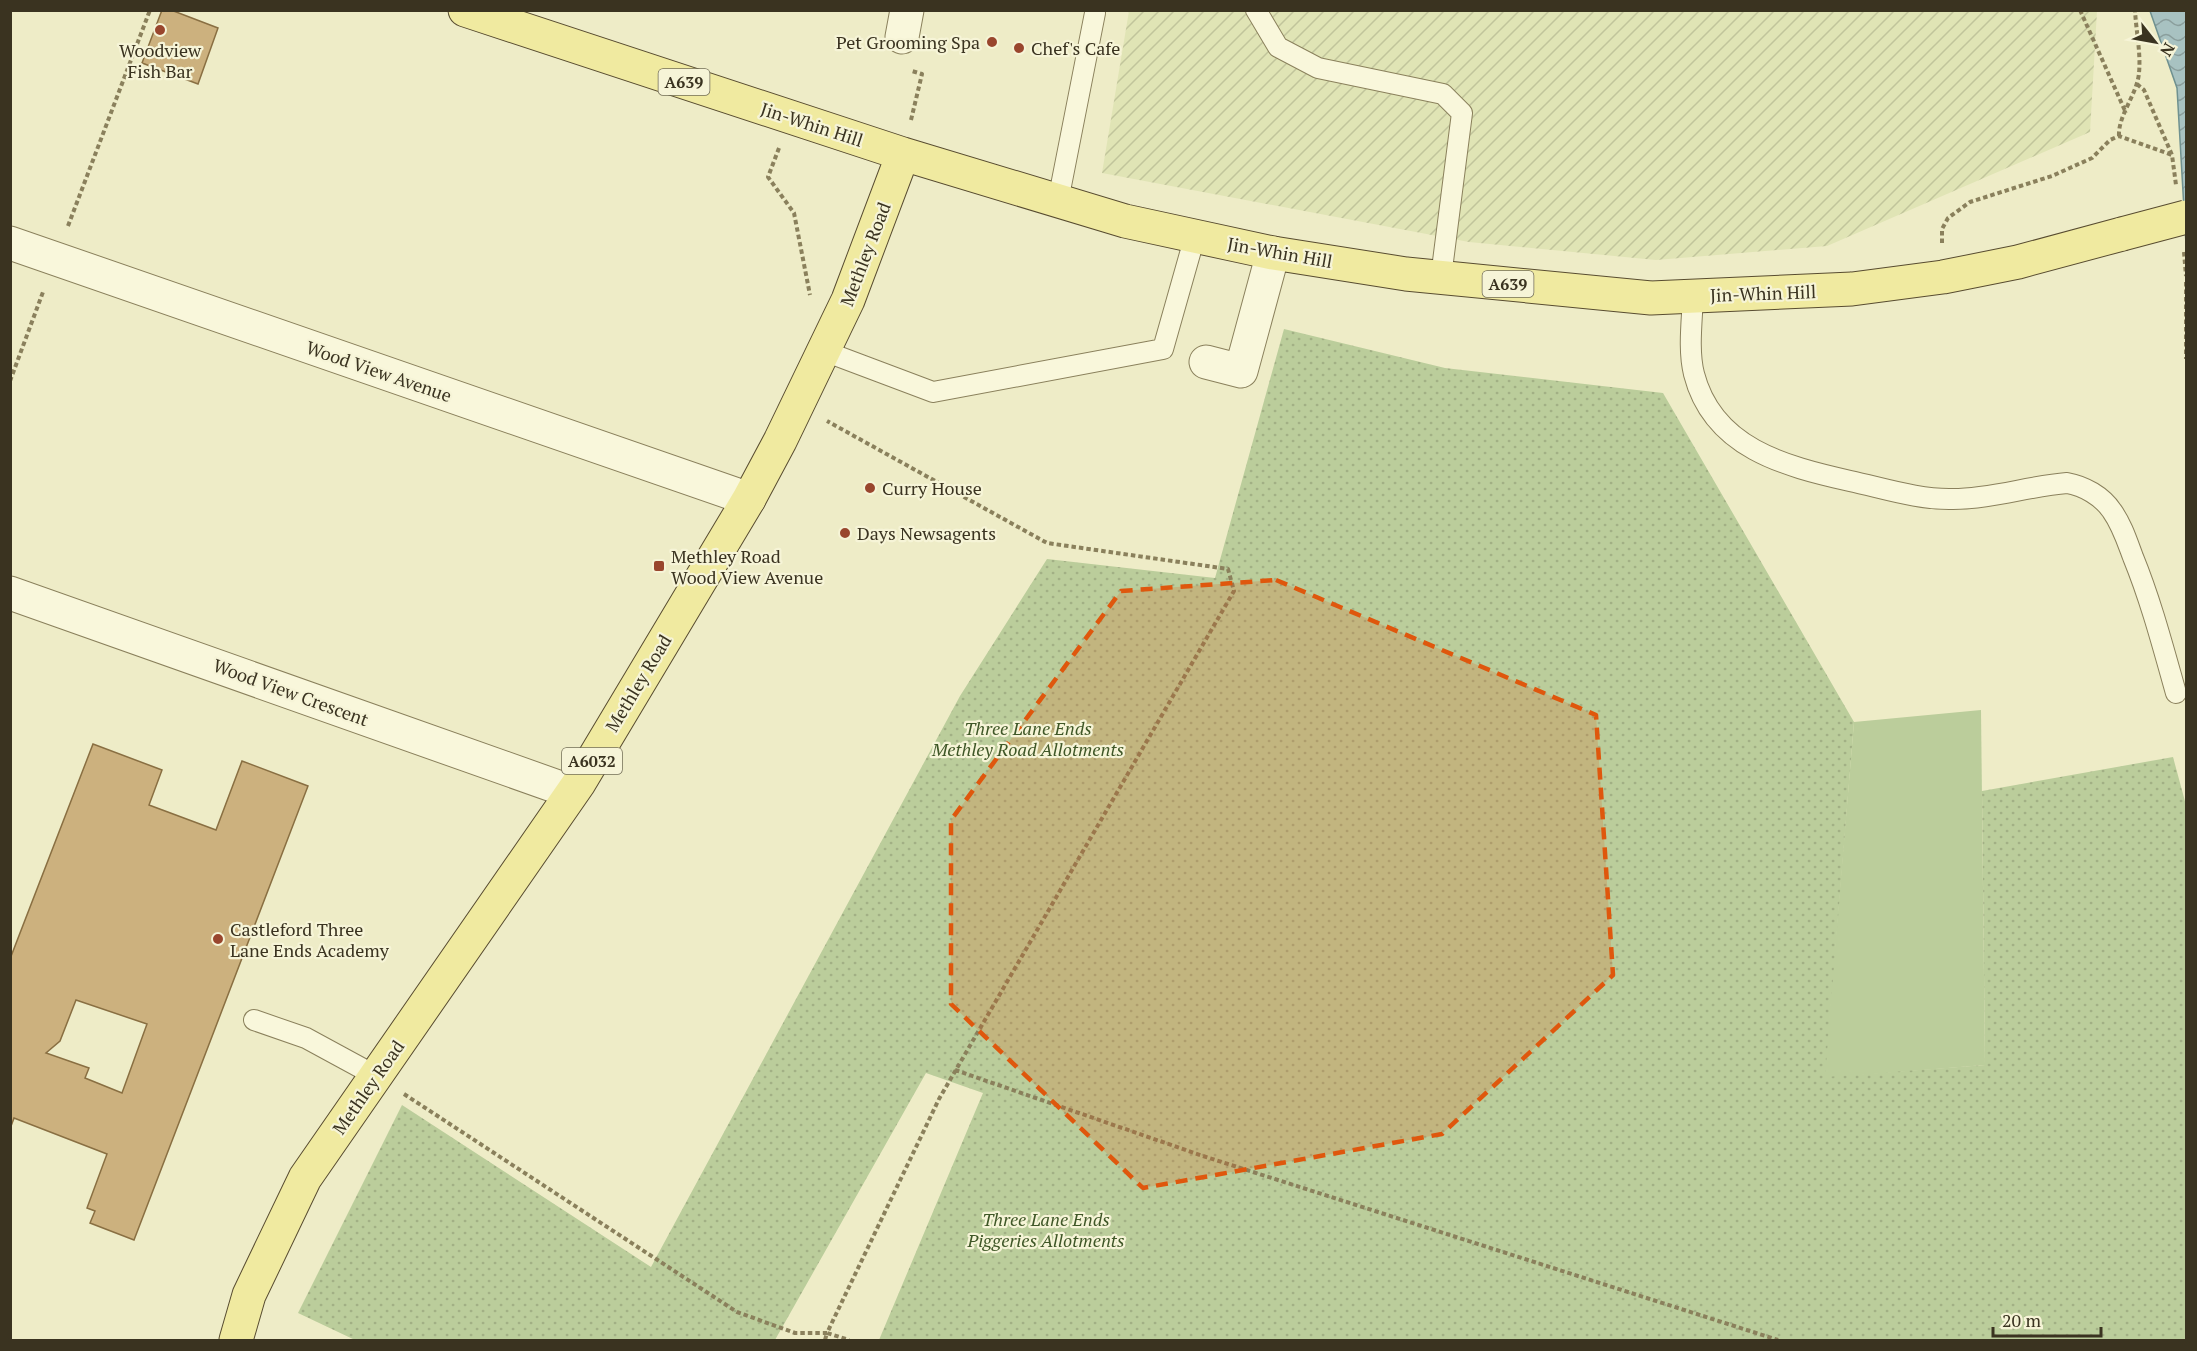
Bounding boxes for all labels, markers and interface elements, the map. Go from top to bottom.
north arrow [2125,12,2185,72]
marker: Woodview Fish Bar [153,23,167,37]
place label: Pet Grooming Spa [836,30,980,54]
marker: Pet Grooming Spa [985,35,999,49]
place label: Chef's Cafe [1031,36,1120,60]
place label: Woodview Fish Bar [119,38,202,83]
text: N [2155,39,2180,61]
marker: Chef's Cafe [1012,41,1026,55]
road number: A639 [658,69,710,95]
street label: Jin-Whin Hill [758,96,866,152]
street label: Methley Road [834,198,896,310]
street label: Jin-Whin Hill [1226,231,1334,273]
road number: A639 [1482,271,1534,297]
street label: Jin-Whin Hill [1709,279,1817,307]
street label: Wood View Avenue [303,335,455,407]
place label: Curry House [882,476,982,500]
marker: Curry House [863,481,877,495]
place label: Days Newsagents [857,521,996,545]
marker: Days Newsagents [838,526,852,540]
place label: Methley Road Wood View Avenue [671,544,823,589]
marker: Methley Road Wood View Avenue [652,559,666,573]
street label: Methley Road [599,630,677,736]
street label: Wood View Crescent [210,653,372,731]
park label: Three Lane Ends Methley Road Allotments [931,716,1124,761]
road number: A6032 [562,748,622,774]
place label: Castleford Three Lane Ends Academy [230,917,390,962]
marker: Castleford Three Lane Ends Academy [211,932,225,946]
street label: Methley Road [327,1035,409,1139]
park label: Three Lane Ends Piggeries Allotments [967,1207,1124,1252]
scale bar [1993,1300,2101,1338]
text: 20 m [2002,1308,2042,1332]

